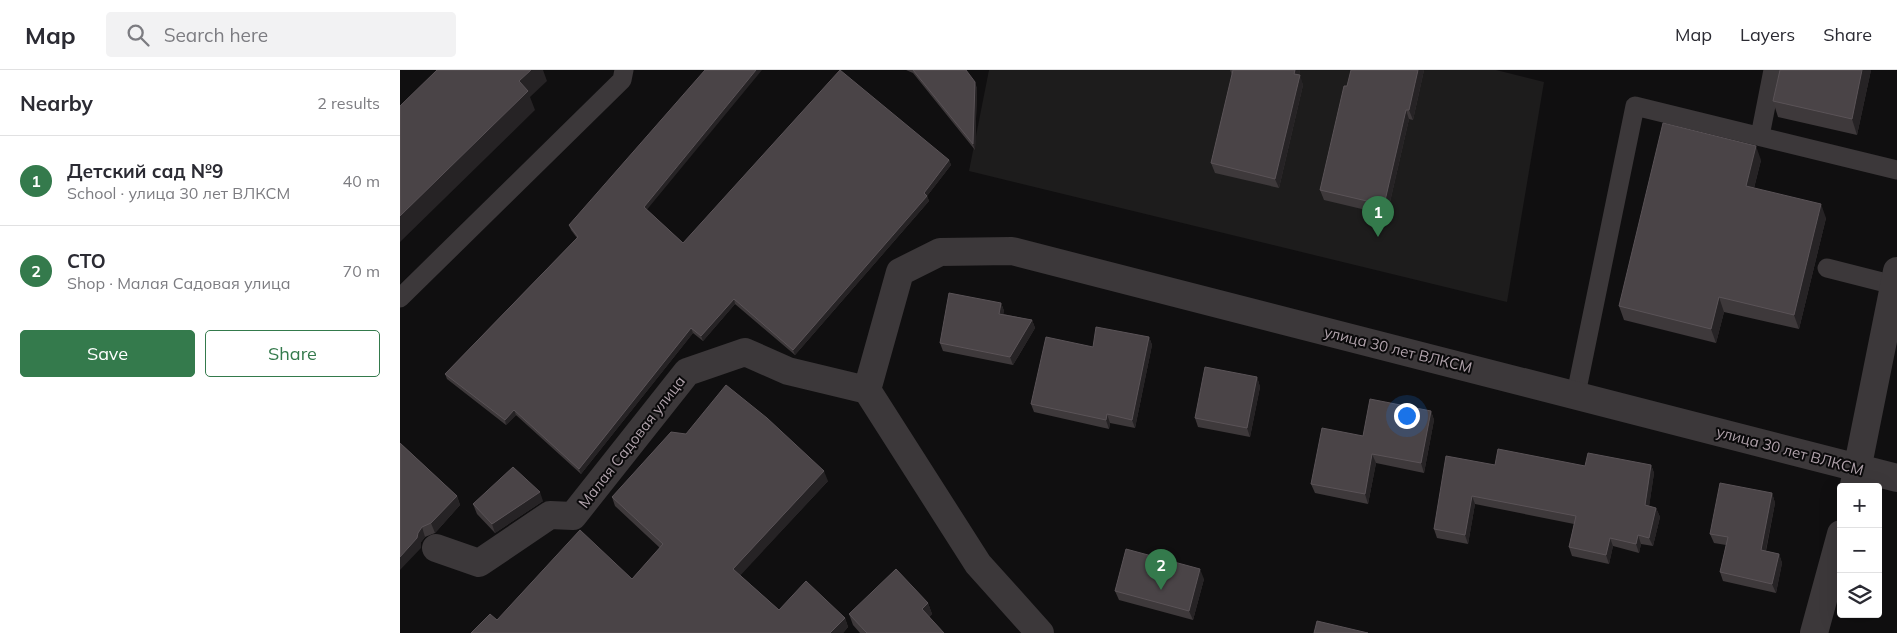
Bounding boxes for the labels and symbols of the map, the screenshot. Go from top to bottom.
pin: 1 [1362,196,1394,237]
street label: улица 30 лет ВЛКСМ [1322,322,1474,377]
street label: Малая Садовая улица [574,372,689,512]
your location [1394,403,1420,429]
street label: улица 30 лет ВЛКСМ [1714,422,1866,479]
pin: 2 [1145,549,1177,590]

